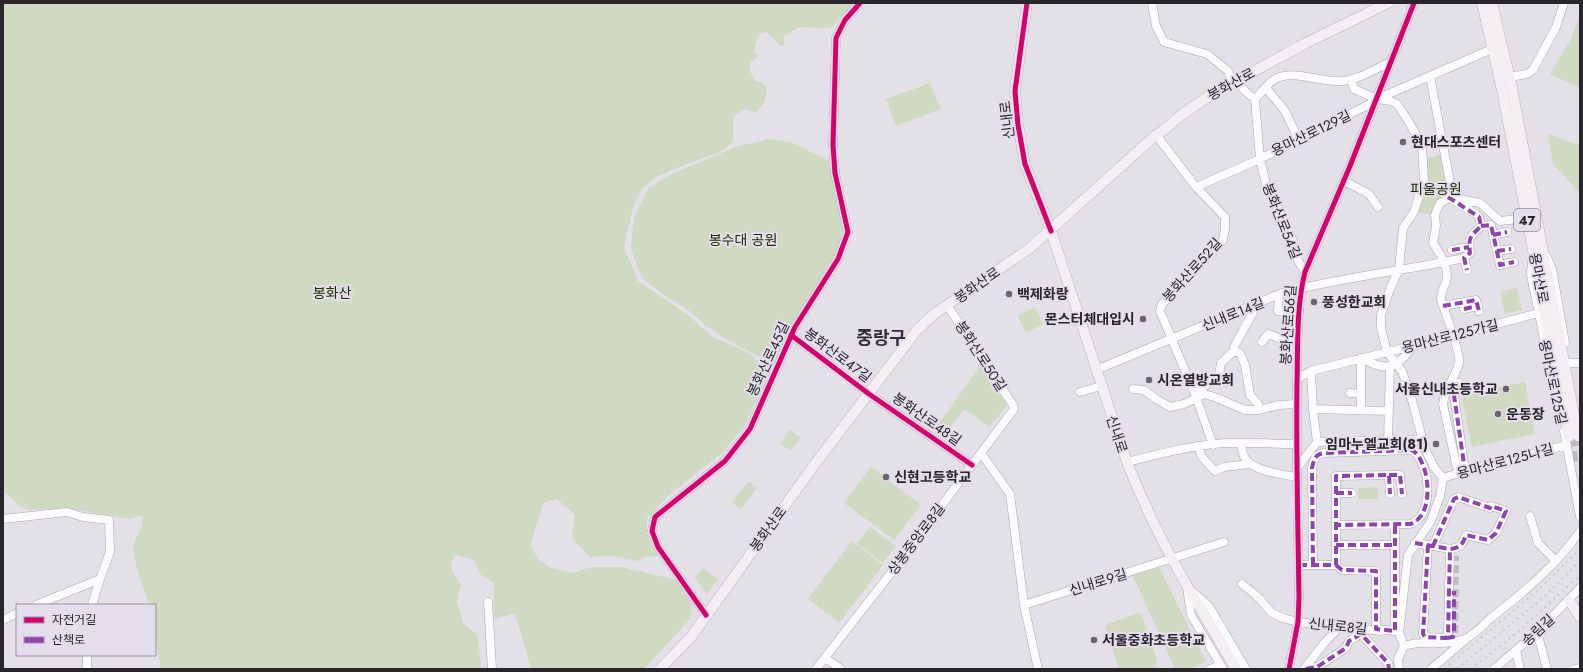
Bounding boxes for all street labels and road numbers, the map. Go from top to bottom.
street label: 봉화산로 [1204,63,1258,105]
street label: 신내로 [995,99,1019,140]
street label: 용마산로129길 [1268,105,1354,161]
street label: 봉화산로54길 [1258,180,1306,262]
road number: 47 [1514,209,1540,231]
street label: 봉화산로52길 [1158,233,1226,307]
street label: 용마산로 [1524,251,1554,305]
street label: 봉화산로 [950,262,1004,308]
street label: 봉화산로56길 [1275,284,1301,366]
street label: 신내로14길 [1199,292,1267,336]
street label: 용마산로125가길 [1399,314,1501,358]
street label: 봉화산로50길 [951,317,1011,395]
street label: 봉화산로45길 [742,318,794,400]
street label: 봉화산로47길 [800,323,876,387]
street label: 용마산로125길 [1534,338,1572,426]
street label: 봉화산로48길 [888,388,966,450]
street label: 신내로 [1102,413,1133,456]
street label: 용마산로125나길 [1454,438,1556,484]
street label: 상봉중앙로8길 [882,499,950,579]
street label: 봉화산로 [745,502,791,556]
street label: 신내로9길 [1067,564,1129,600]
street label: 송림길 [1517,610,1559,650]
street label: 신내로8길 [1308,613,1368,639]

